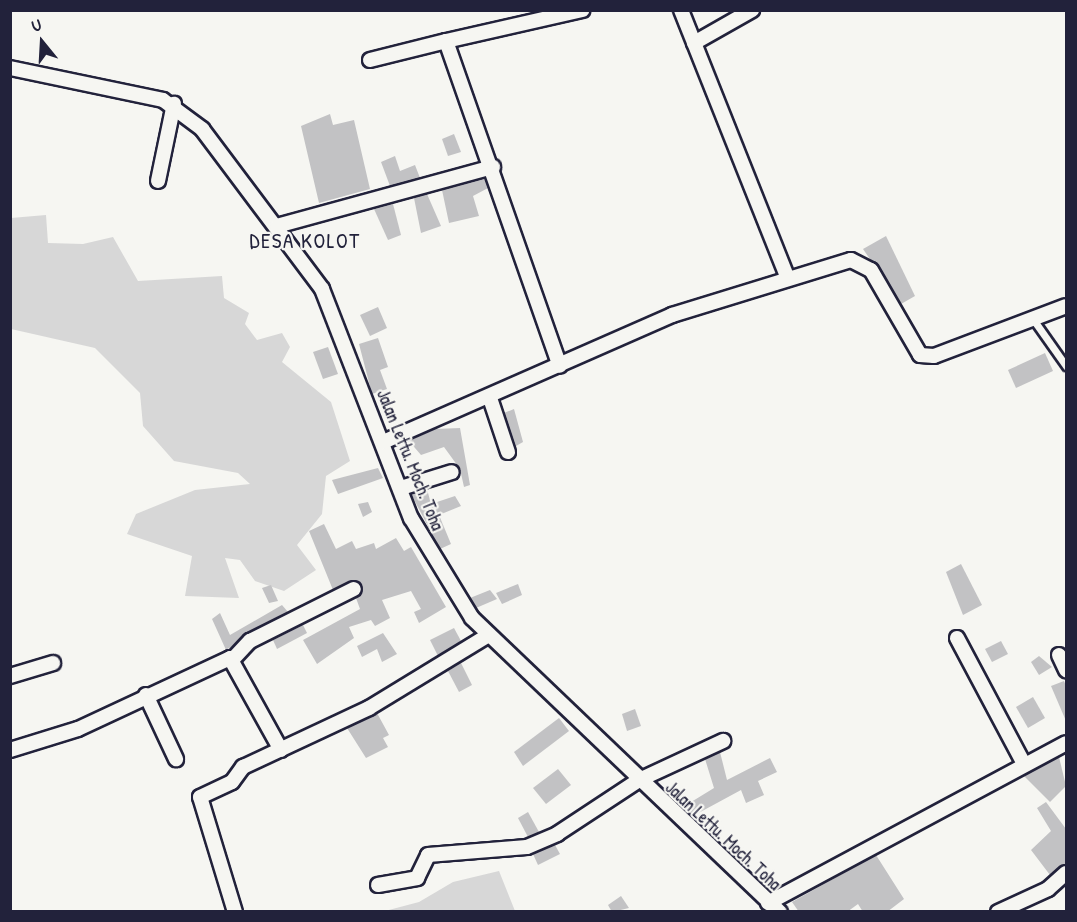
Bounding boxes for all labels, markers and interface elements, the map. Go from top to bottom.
north arrow [12,12,72,72]
text: U [29,13,44,37]
district label: DESA KOLOT [250,228,360,254]
street label: Jalan Lettu. Moch. Toha [372,386,448,534]
street label: Jalan Lettu. Moch. Toha [661,777,785,895]

